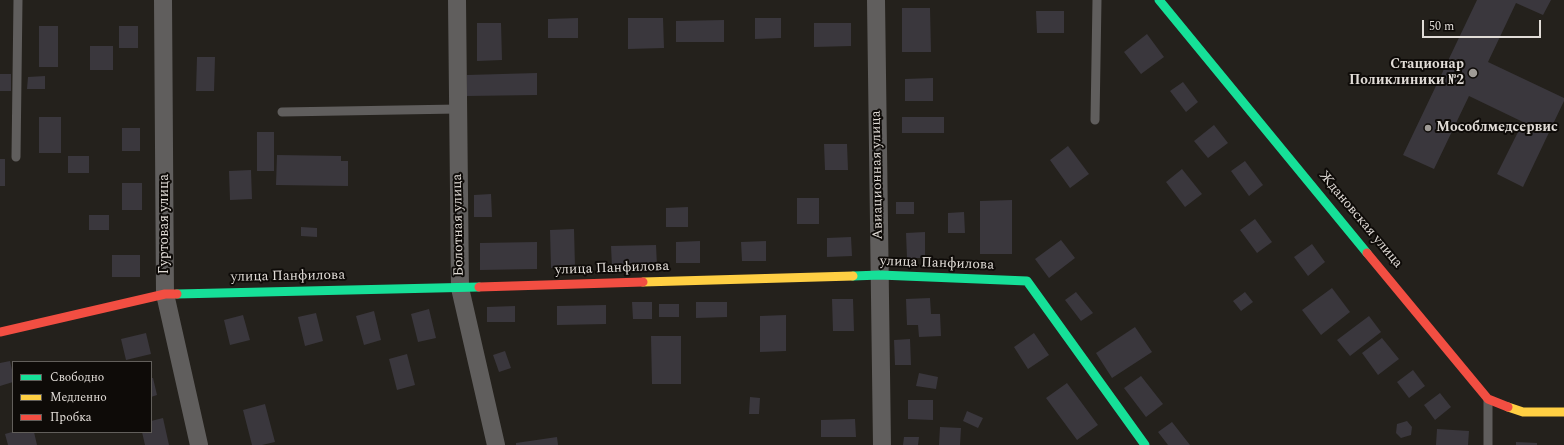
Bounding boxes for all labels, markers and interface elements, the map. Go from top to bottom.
scale bar [1424,12,1543,38]
text: 50 m [1429,17,1454,36]
place label: Стационар Поликлиники №2 [1349,57,1464,90]
marker: Стационар Поликлиники №2 [1467,67,1479,79]
street label: Авиационная улица [868,110,888,240]
place label: Мособлмедсервис [1436,120,1558,136]
marker: Мособлмедсервис [1423,123,1433,133]
street label: Ждановская улица [1315,168,1405,272]
street label: Болотная улица [450,173,468,277]
street label: Гуртовая улица [157,174,173,274]
street label: улица Панфилова [879,254,995,274]
street label: улица Панфилова [554,259,670,279]
street label: улица Панфилова [231,268,345,286]
legend [12,361,152,433]
text: Свободно [50,368,104,387]
text: Медленно [50,388,107,407]
text: Пробка [50,408,92,427]

